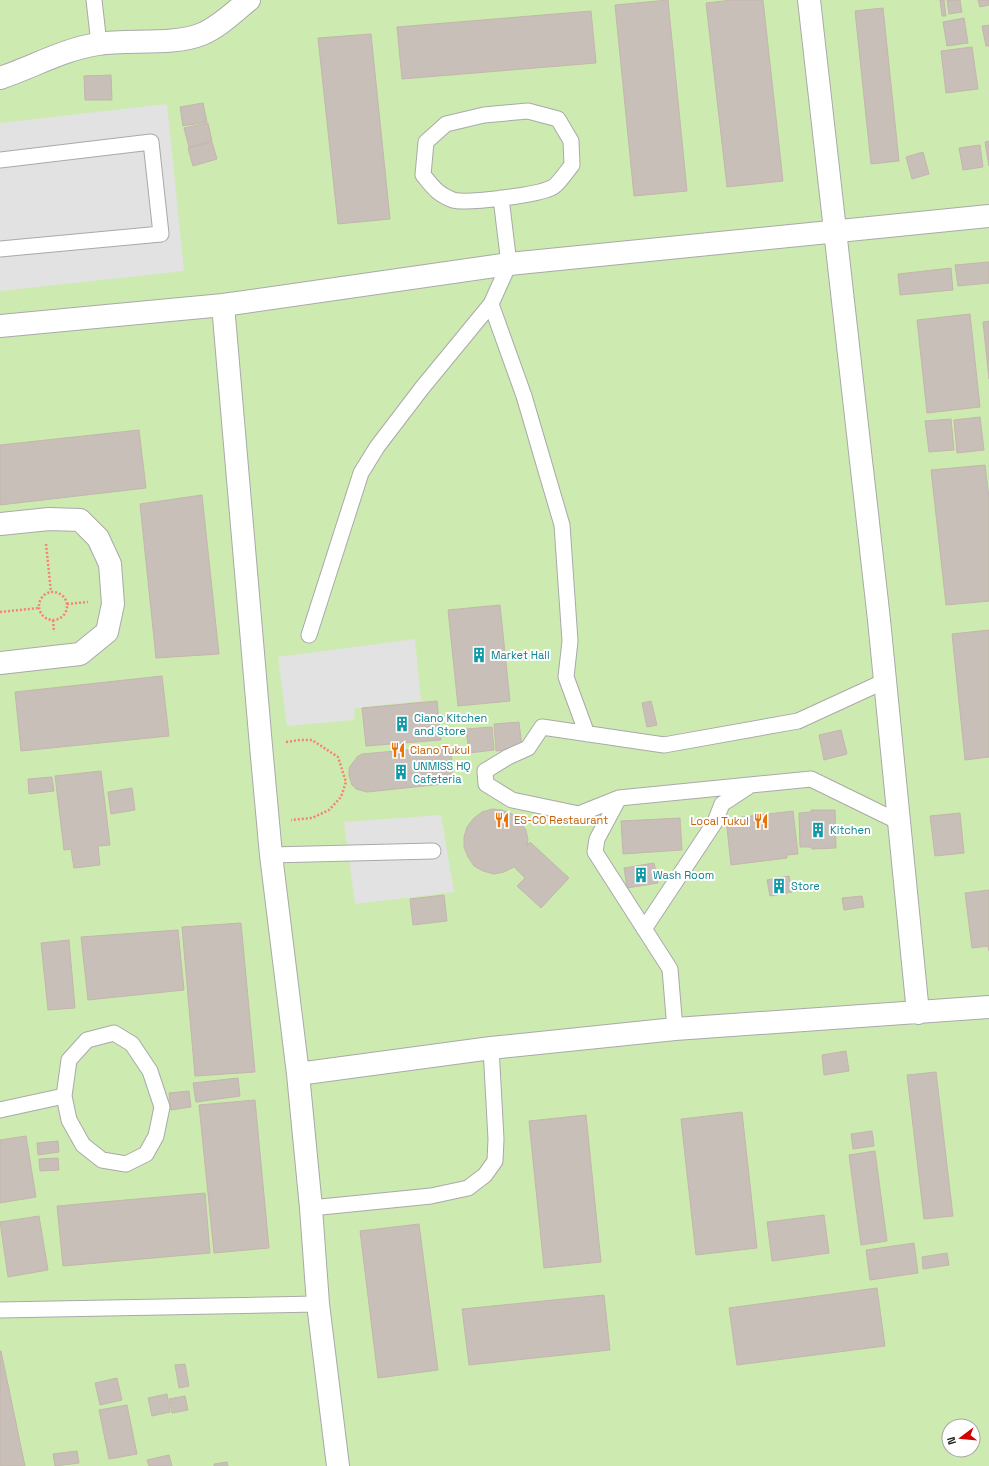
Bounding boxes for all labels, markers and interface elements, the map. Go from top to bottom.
building icon: Market Hall [470,646,488,664]
place label: Market Hall [491,648,550,662]
place label: Ciano Kitchen and Store [414,711,487,738]
building icon: Ciano Kitchen and Store [393,715,411,733]
restaurant icon: Ciano Tukul [389,741,407,759]
place label: Ciano Tukul [410,743,470,757]
place label: UNMISS HQ Cafeteria [413,759,471,786]
building icon: UNMISS HQ Cafeteria [392,763,410,781]
restaurant icon: ES-CO Restaurant [493,811,511,829]
restaurant icon: Local Tukul [752,812,770,830]
place label: ES-CO Restaurant [514,813,608,827]
place label: Local Tukul [690,814,749,828]
building icon: Kitchen [809,821,827,839]
place label: Kitchen [830,823,871,837]
building icon: Wash Room [632,866,650,884]
place label: Wash Room [653,868,714,882]
building icon: Store [770,877,788,895]
place label: Store [791,879,820,893]
north arrow [941,1418,981,1458]
text: N [944,1435,959,1446]

